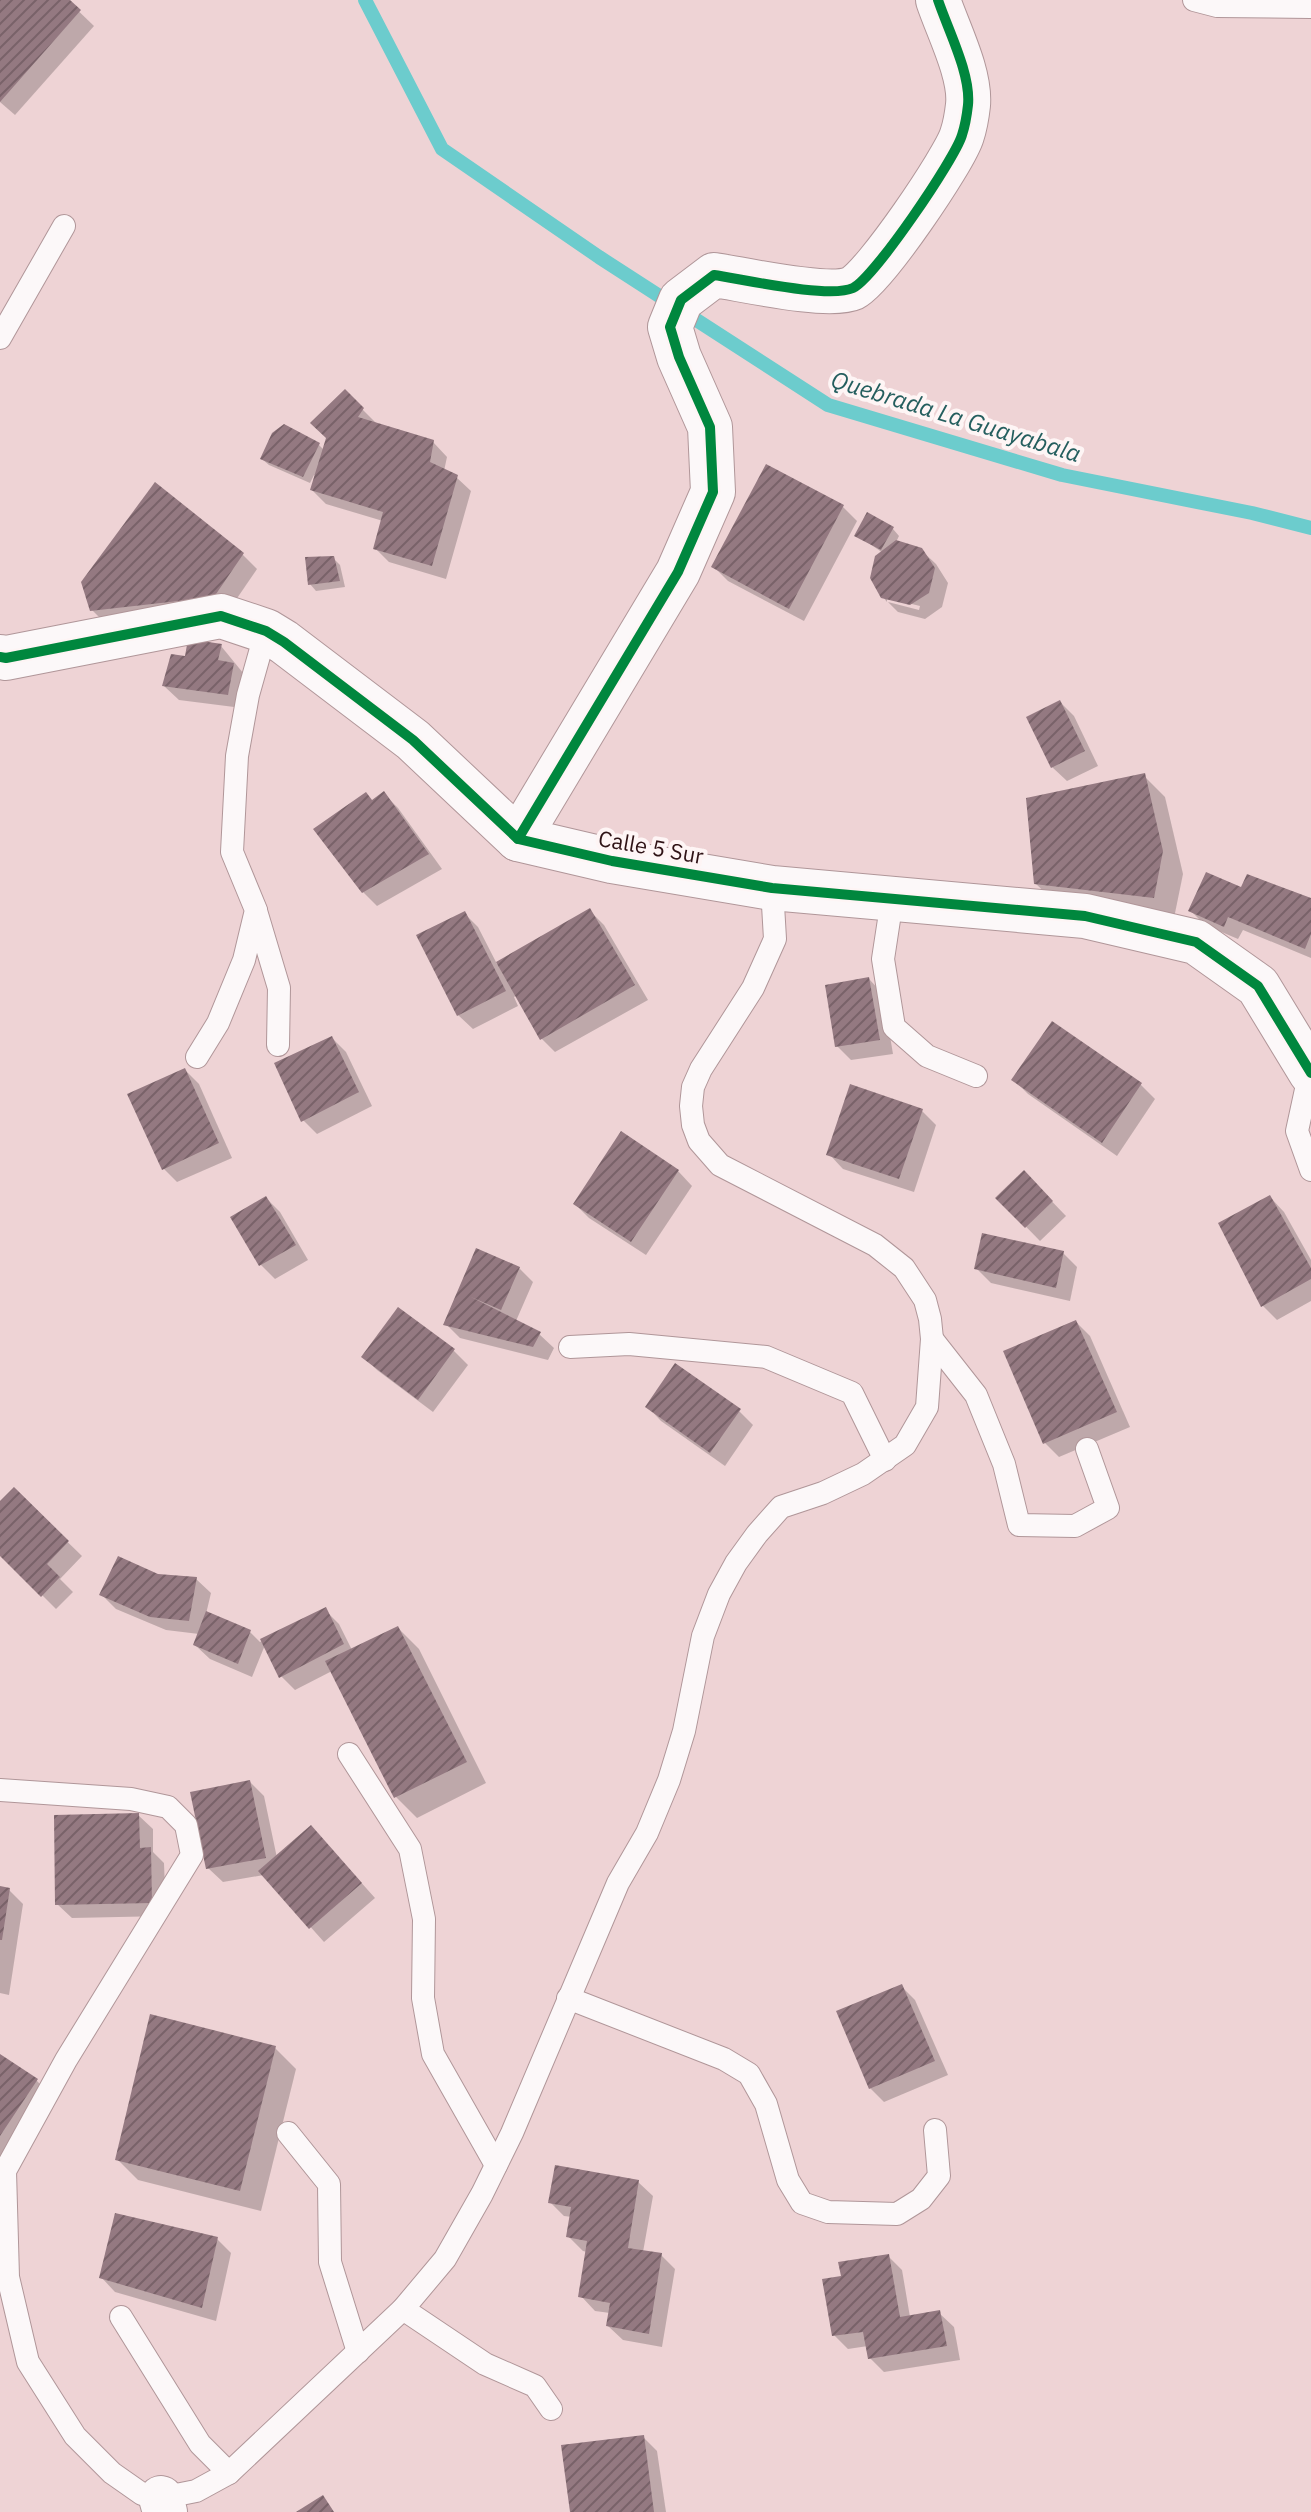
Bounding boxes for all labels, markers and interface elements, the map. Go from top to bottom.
water label: Quebrada La Guayabala [828,363,1085,469]
street label: Calle 5 Sur [596,823,706,870]

